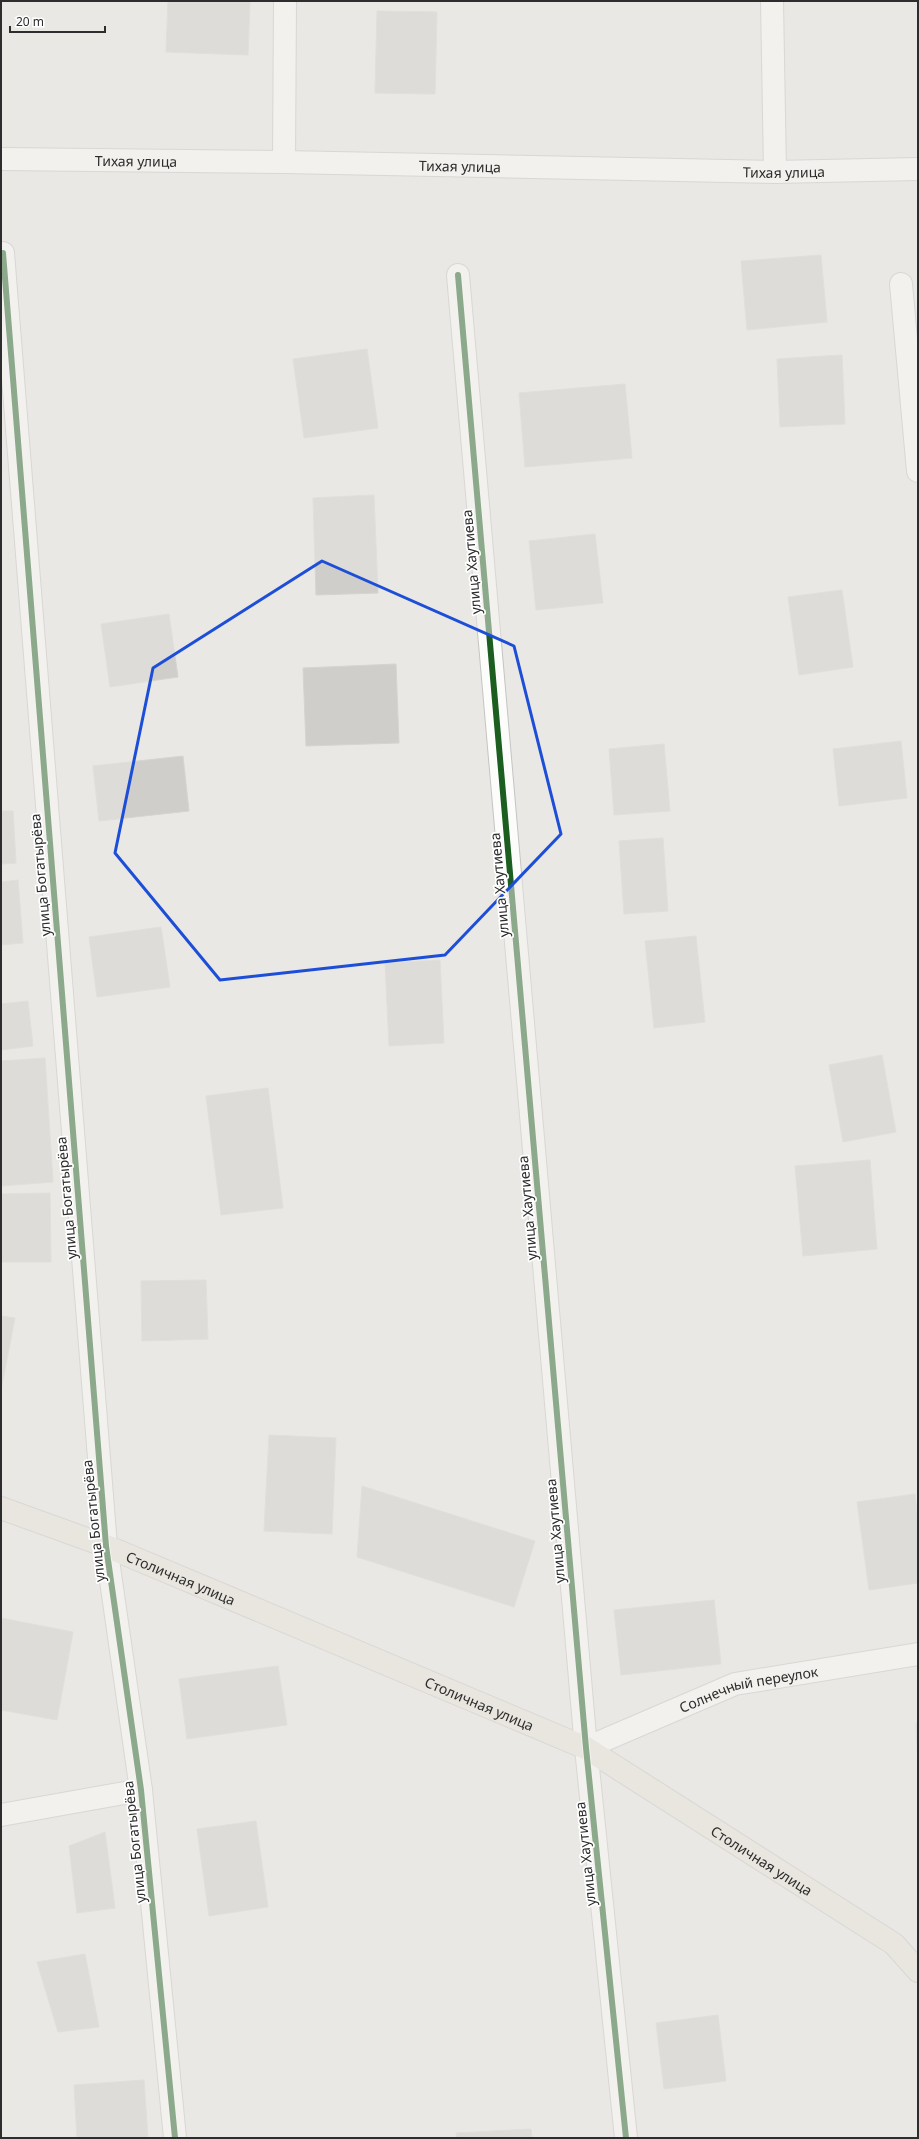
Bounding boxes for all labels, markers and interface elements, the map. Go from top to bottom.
scale bar [10,8,105,34]
text: 20 m [16,13,44,30]
street label: Тихая улица [95,150,177,170]
street label: Тихая улица [419,155,501,176]
street label: Тихая улица [743,161,825,182]
street label: улица Хаутиева [457,509,485,615]
street label: улица Богатырёва [25,813,55,937]
street label: улица Хаутиева [485,832,513,938]
street label: улица Богатырёва [51,1136,81,1260]
street label: улица Хаутиева [513,1155,541,1261]
street label: улица Богатырёва [77,1459,109,1583]
street label: улица Хаутиева [541,1478,569,1584]
street label: Столичная улица [123,1546,238,1609]
street label: Солнечный переулок [676,1661,820,1716]
street label: Столичная улица [422,1672,537,1735]
street label: улица Богатырёва [118,1780,150,1904]
street label: улица Хаутиева [570,1801,600,1907]
street label: Столичная улица [708,1821,816,1899]

